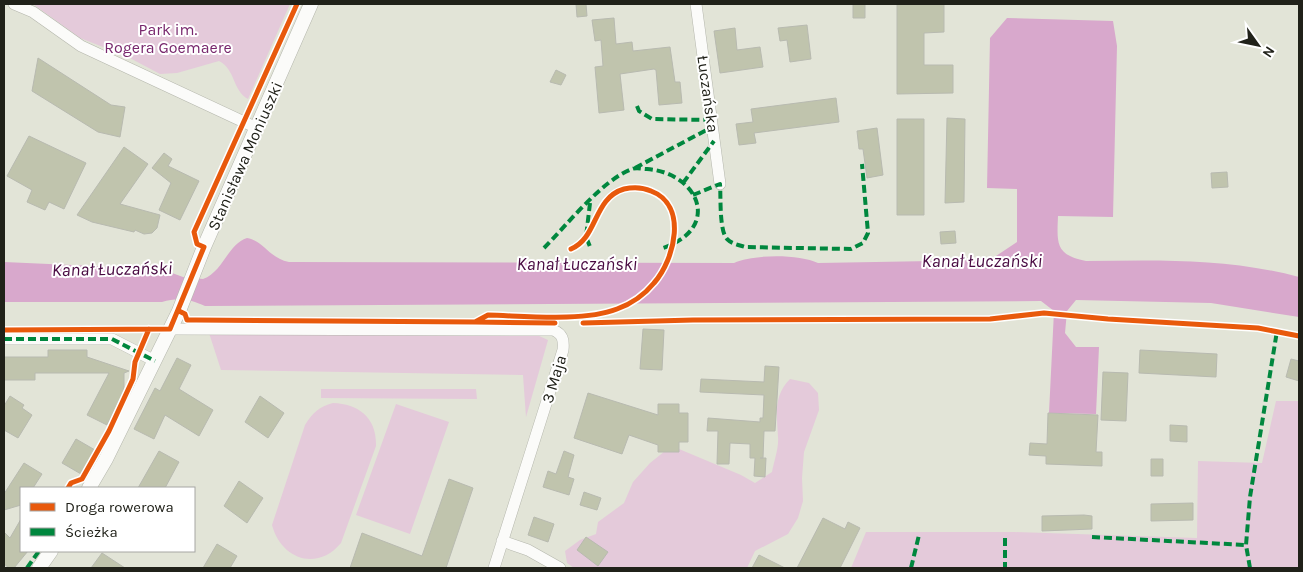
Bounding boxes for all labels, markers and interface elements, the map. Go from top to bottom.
park label: Park im. Rogera Goemaere [104,20,232,57]
north arrow [1233,20,1283,70]
text: N [1259,43,1278,61]
street label: Łuczańska [693,54,723,134]
street label: Stanisława Moniuszki [204,79,286,233]
water label: Kanał Łuczański [922,250,1043,272]
water label: Kanał Łuczański [517,253,638,275]
water label: Kanał Łuczański [51,257,173,281]
street label: 3 Maja [538,353,570,405]
legend [20,487,195,552]
text: Droga rowerowa [65,498,174,516]
text: Ścieżka [65,523,118,541]

